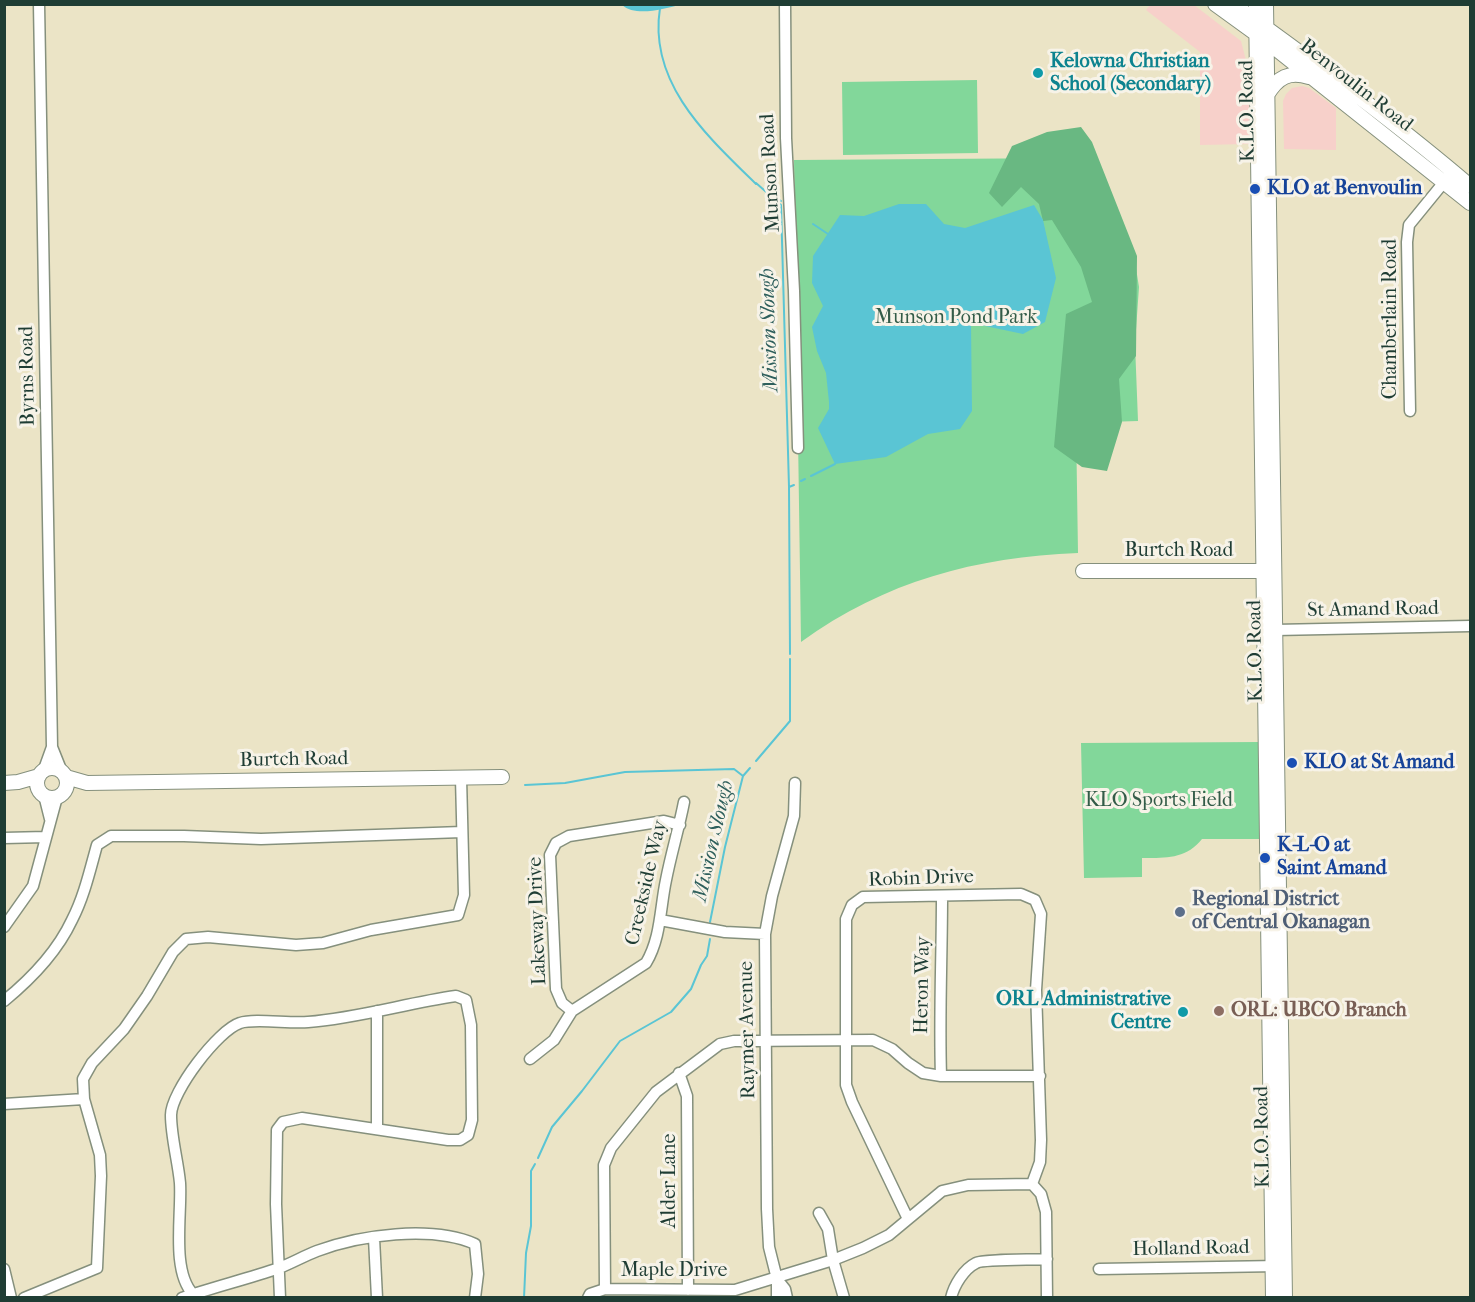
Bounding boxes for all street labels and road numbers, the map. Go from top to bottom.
street label: Benvoulin Road [1295,34,1417,138]
street label: K.L.O. Road [1235,60,1261,162]
street label: Munson Road [756,113,786,233]
street label: Chamberlain Road [1379,239,1403,399]
street label: Byrns Road [15,326,41,426]
street label: Burtch Road [1125,539,1233,563]
street label: St Amand Road [1307,597,1439,623]
street label: K.L.O. Road [1243,600,1269,702]
street label: Burtch Road [239,747,349,773]
street label: Creekside Way [621,818,673,948]
street label: Lakeway Drive [524,856,552,986]
street label: Robin Drive [868,865,974,893]
street label: Heron Way [910,936,936,1034]
street label: Raymer Avenue [735,961,761,1099]
street label: K.L.O. Road [1250,1086,1276,1188]
street label: Alder Lane [658,1134,682,1228]
street label: Holland Road [1132,1236,1250,1262]
street label: Maple Drive [621,1259,727,1283]

